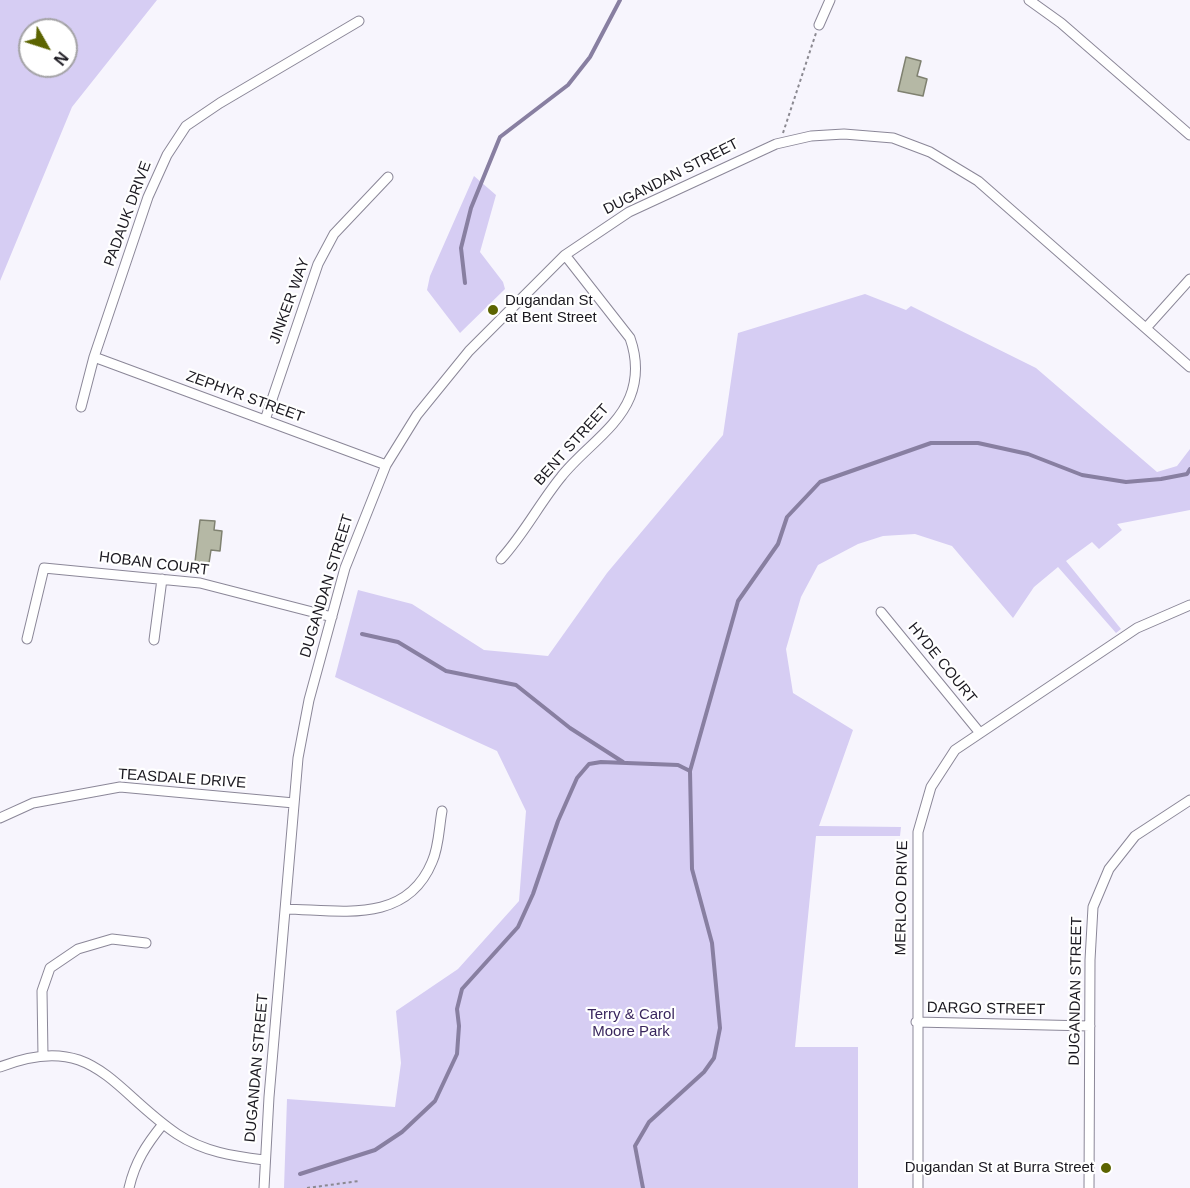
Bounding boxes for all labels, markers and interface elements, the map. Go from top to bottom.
north arrow [18,18,78,78]
text: N [51,49,71,68]
street label: DUGANDAN STREET [600,135,742,219]
street label: PADAUK DRIVE [101,159,155,269]
street label: JINKER WAY [266,256,314,346]
place label: Dugandan St at Bent Street [505,292,597,327]
marker: Dugandan St at Bent Street [486,303,500,317]
street label: ZEPHYR STREET [184,367,306,427]
street label: BENT STREET [531,401,613,489]
street label: DUGANDAN STREET [297,512,357,660]
street label: HOBAN COURT [98,548,210,580]
street label: HYDE COURT [904,619,980,707]
street label: TEASDALE DRIVE [117,766,247,792]
street label: MERLOO DRIVE [892,840,912,956]
street label: DUGANDAN STREET [1066,916,1086,1066]
street label: DUGANDAN STREET [242,993,272,1143]
street label: DARGO STREET [927,999,1045,1019]
park label: Terry & Carol Moore Park [587,1006,675,1041]
place label: Dugandan St at Burra Street [905,1159,1094,1177]
marker: Dugandan St at Burra Street [1099,1161,1113,1175]

